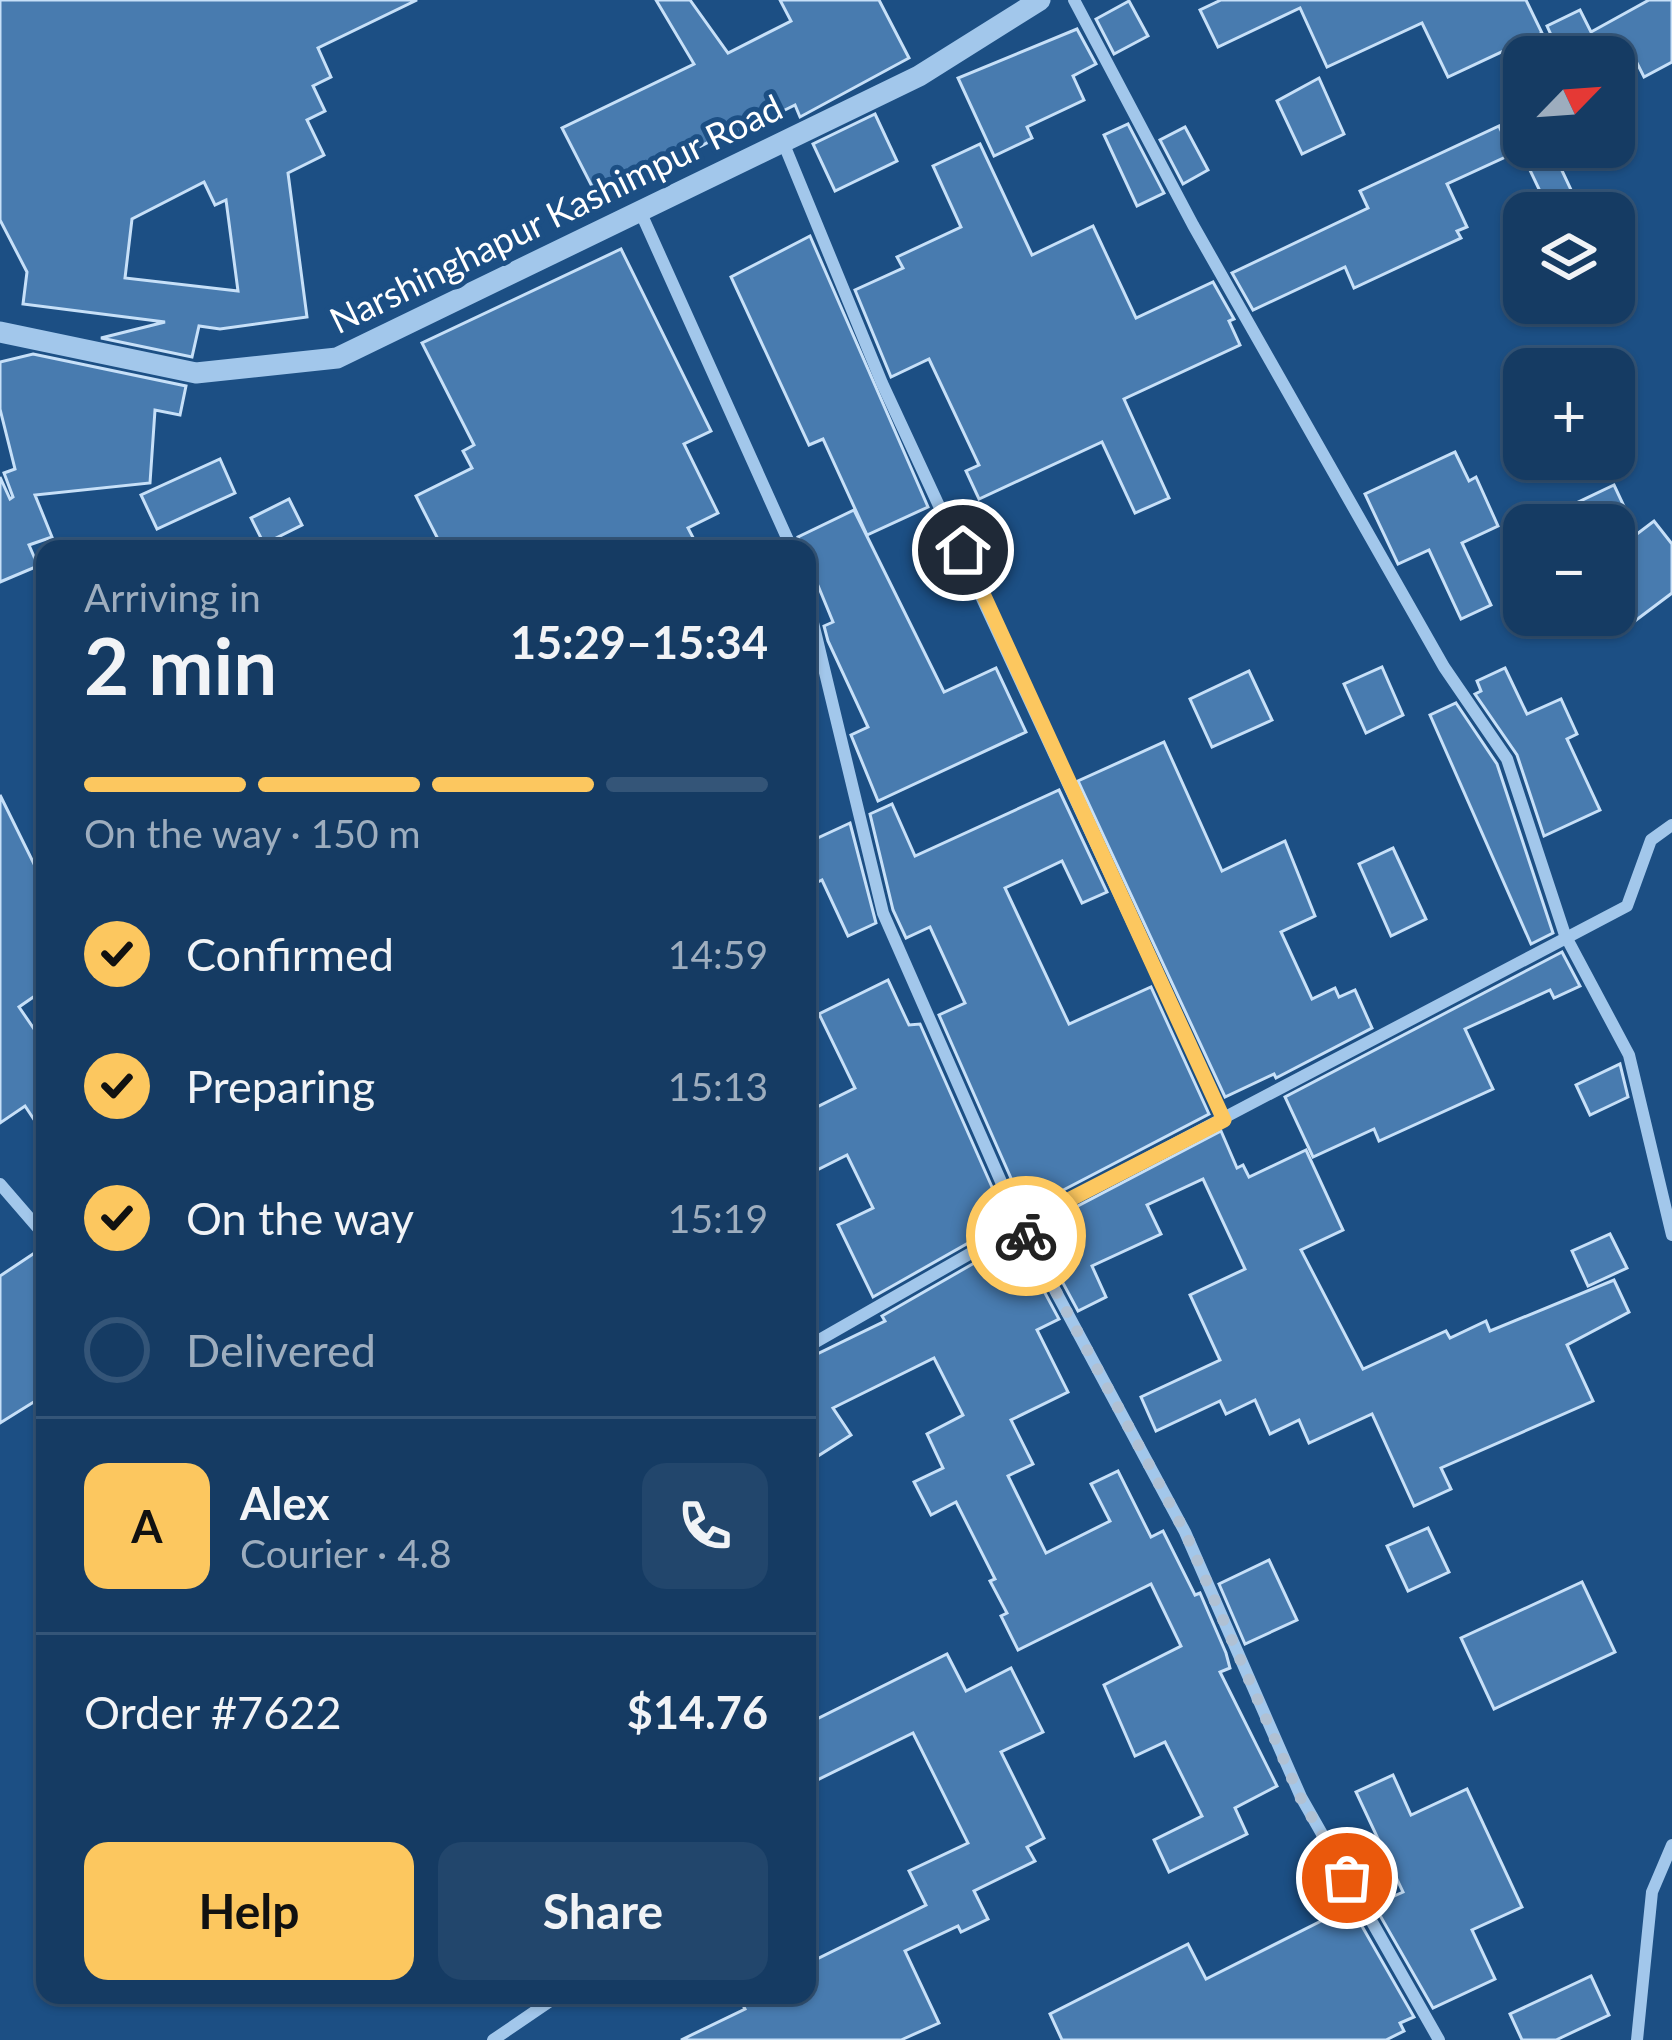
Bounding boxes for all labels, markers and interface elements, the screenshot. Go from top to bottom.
north arrow [1503,36,1635,168]
map controls [1503,36,1635,636]
street label: Narshinghapur Kashimpur Road [322,84,789,342]
button: layers [1503,192,1635,324]
button: + [1503,348,1635,480]
pin [912,499,1014,601]
button: − [1503,504,1635,636]
icon: home [930,517,996,583]
text: Arriving in [84,574,261,620]
text: 15:29–15:34 [510,615,768,669]
text: 2 min [84,618,277,712]
text: On the way · 150 m [84,810,421,856]
icon: check [84,921,150,987]
text: Confirmed [186,927,394,981]
text: 14:59 [668,931,768,977]
icon: check [84,1053,150,1119]
text: Preparing [186,1059,375,1113]
text: 15:13 [668,1063,768,1109]
courier [966,1176,1086,1296]
icon: check [84,1185,150,1251]
text: On the way [186,1191,414,1245]
text: 15:19 [668,1195,768,1241]
icon: bike [993,1203,1059,1269]
text: Delivered [186,1323,376,1377]
button: phone [642,1463,768,1589]
text: Alex [240,1476,330,1530]
text: A [131,1499,163,1553]
text: Courier · 4.8 [240,1530,452,1576]
text: Order #7622 [84,1685,342,1739]
text: $14.76 [627,1685,768,1739]
pin [1296,1827,1398,1929]
button: Help [84,1842,414,1980]
button: Share [438,1842,768,1980]
icon: bag [1314,1845,1380,1911]

